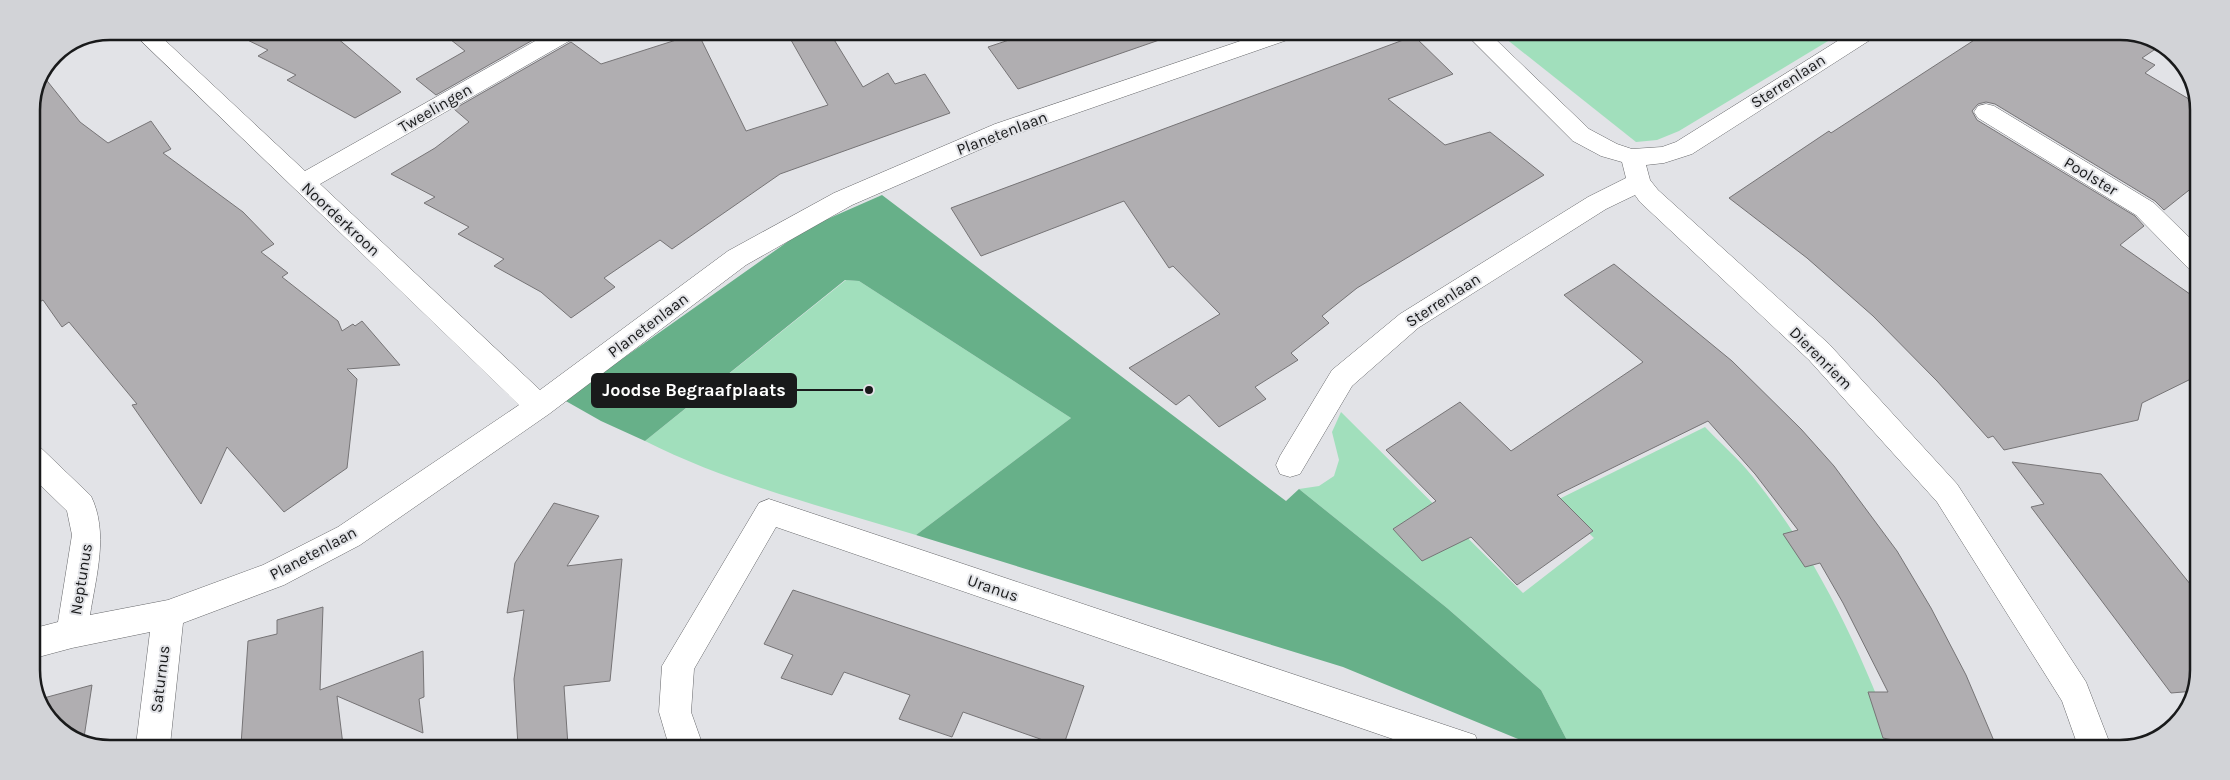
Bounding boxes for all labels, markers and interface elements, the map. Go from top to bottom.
street label: Sterrenlaan [1747,50,1829,112]
street label: Tweelingen [395,79,475,137]
street label: Planetenlaan [954,107,1050,159]
street label: Poolster [2061,153,2121,200]
street label: Noorderkroon [298,178,384,260]
street label: Sterrenlaan [1402,269,1484,331]
street label: Planetenlaan [604,289,692,361]
street label: Dierenriem [1786,323,1856,393]
callout: Joodse Begraafplaats [592,374,796,407]
text: Joodse Begraafplaats [602,379,786,401]
street label: Planetenlaan [266,522,360,584]
street label: Neptunus [66,542,96,616]
street label: Uranus [965,570,1021,606]
street label: Saturnus [146,644,174,714]

